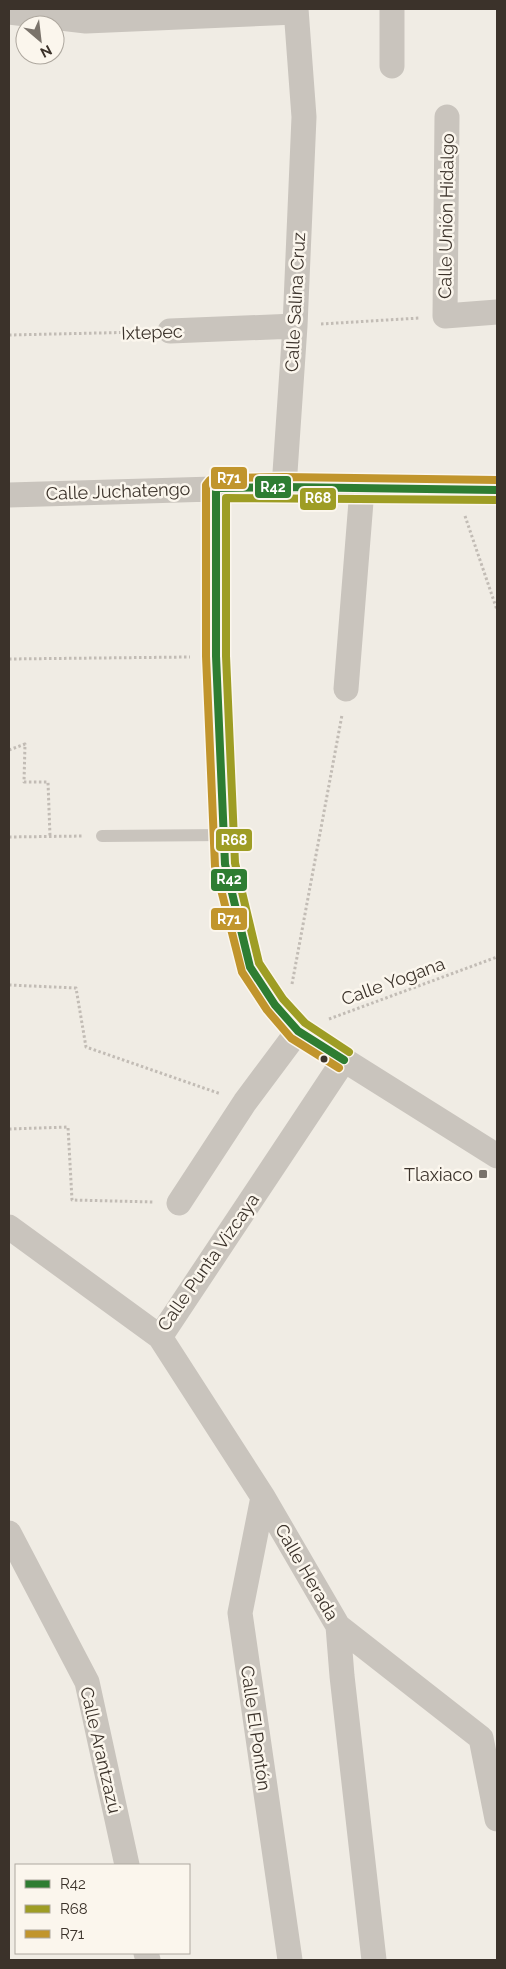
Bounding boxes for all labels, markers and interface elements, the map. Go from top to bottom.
north arrow [15,15,65,65]
text: N [38,42,55,61]
street label: Calle Unión Hidalgo [434,133,458,299]
street label: Calle Salina Cruz [281,232,309,372]
street label: Ixtepec [121,320,183,344]
line badge: R71 [210,466,248,490]
text: R71 [217,470,241,486]
line badge: R42 [254,475,292,499]
street label: Calle Juchatengo [45,478,191,504]
text: R42 [260,479,286,495]
line badge: R68 [299,487,337,511]
text: R68 [305,490,331,506]
line badge: R68 [215,828,253,852]
text: R68 [221,832,247,848]
line badge: R42 [210,868,248,892]
text: R42 [216,871,242,887]
line badge: R71 [210,907,248,931]
text: R71 [217,911,241,927]
street label: Calle Yogana [338,953,448,1009]
unlabelled marker [319,1054,329,1064]
place label: Tlaxiaco [404,1164,473,1185]
marker: Tlaxiaco [477,1168,489,1180]
street label: Calle Punta Vizcaya [153,1189,263,1335]
street label: Calle Herada [271,1520,343,1624]
street label: Calle El Pontón [237,1664,275,1792]
street label: Calle Arantzazú [76,1685,126,1815]
legend [15,1864,190,1954]
text: R42 [60,1875,86,1893]
text: R68 [60,1900,88,1918]
text: R71 [60,1925,85,1943]

